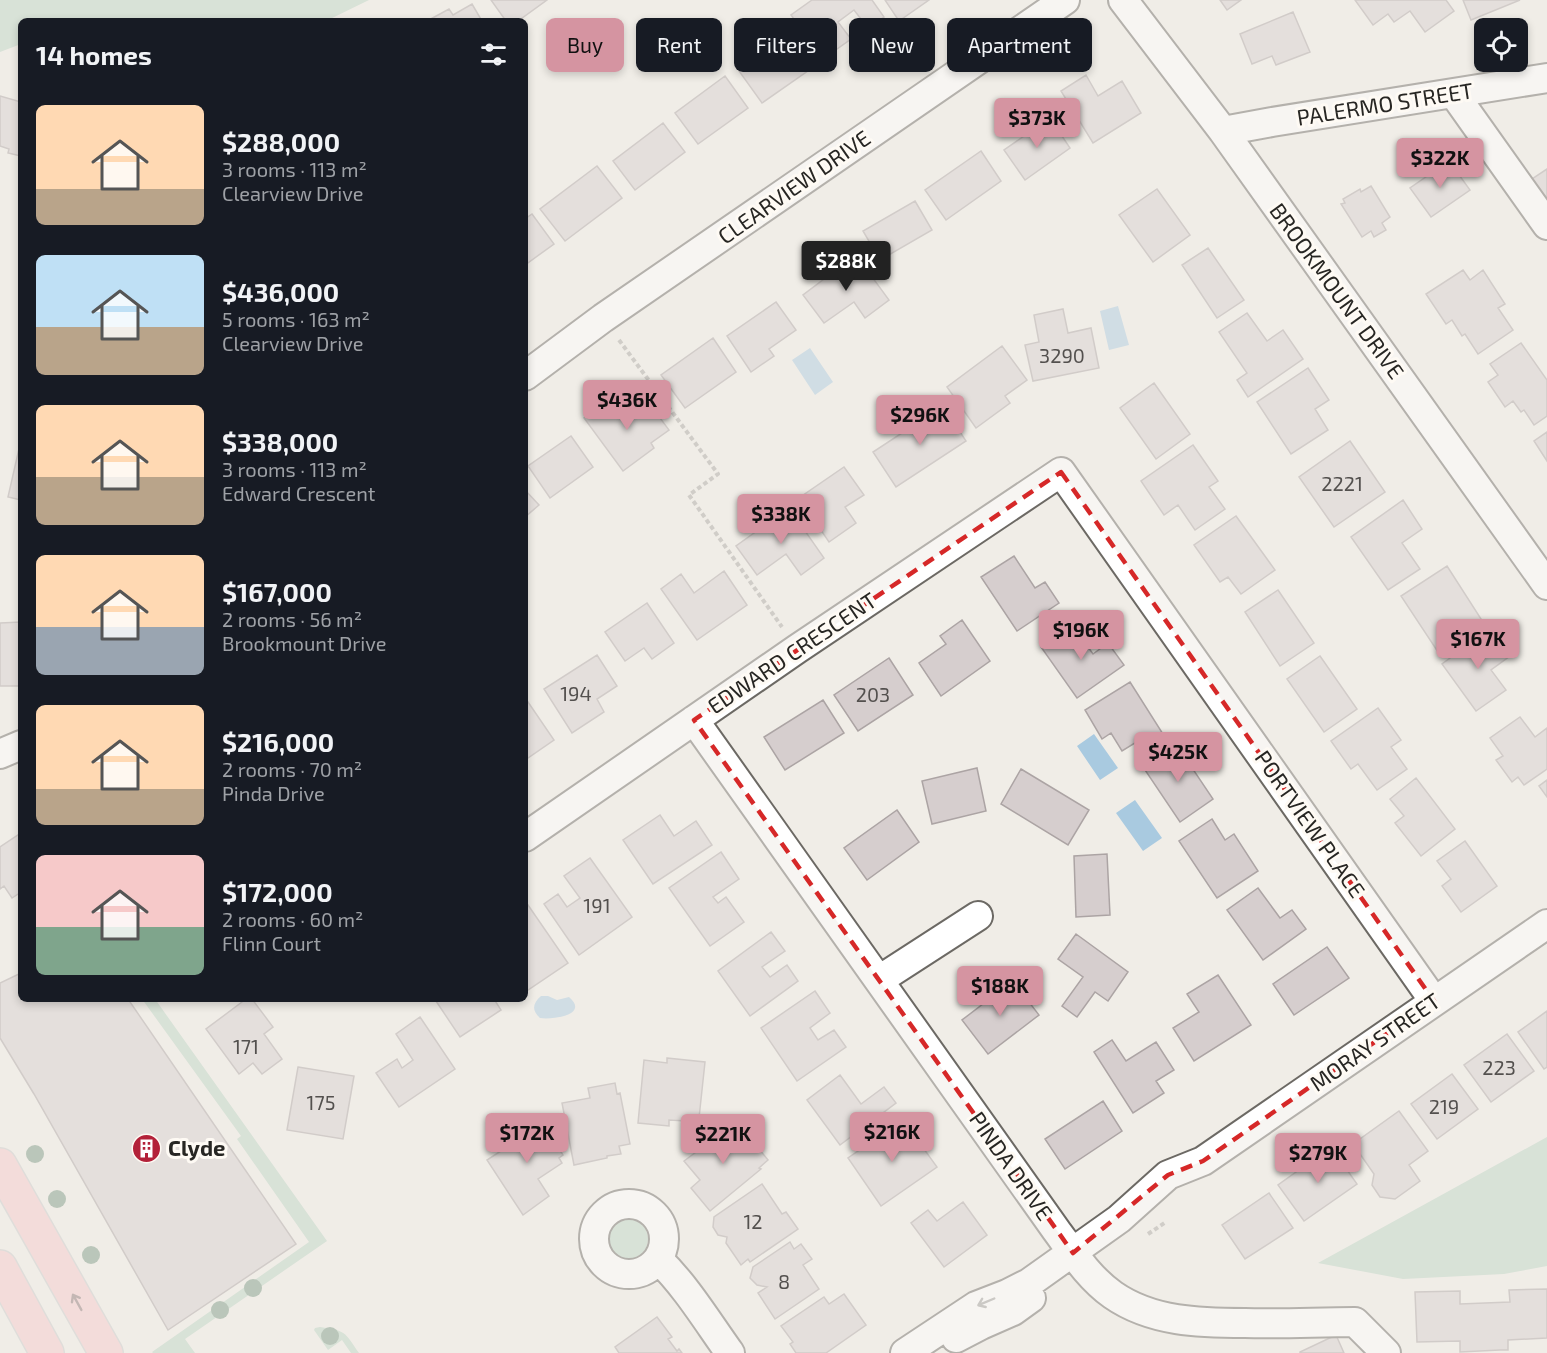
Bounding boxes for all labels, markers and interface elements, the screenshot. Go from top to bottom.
chip: Buy [546,18,624,72]
chip: Rent [636,18,722,72]
chip: Filters [734,18,837,72]
chip: New [849,18,935,72]
chip: Apartment [947,18,1092,72]
map controls [1474,18,1528,72]
button: locate [1474,18,1528,72]
icon: filters [477,38,510,71]
text: 14 homes [36,39,152,70]
street label: PALERMO STREET [1295,76,1475,130]
pin: $373K [995,98,1079,149]
text: $373K [1008,105,1066,129]
street label: CLEARVIEW DRIVE [712,124,875,248]
text: $288,000 [222,126,340,157]
icon: home [84,129,156,201]
pin: $322K [1398,138,1482,189]
text: $322K [1411,145,1469,169]
text: 3 rooms · 113 m² [222,157,367,181]
text: Clearview Drive [222,181,363,205]
street label: BROOKMOUNT DRIVE [1265,198,1410,383]
pin: $288K [804,241,888,292]
text: $288K [816,248,876,272]
text: $436,000 [222,276,339,307]
icon: home [84,279,156,351]
text: 5 rooms · 163 m² [222,307,370,331]
text: Clearview Drive [222,331,363,355]
house number: 3290 [1039,343,1085,367]
pin: $436K [585,380,669,431]
text: $436K [597,387,657,411]
pin: $296K [878,395,962,446]
text: $296K [890,402,950,426]
text: $338,000 [222,426,338,457]
icon: home [84,429,156,501]
text: 3 rooms · 113 m² [222,457,367,481]
house number: 2221 [1321,471,1363,495]
text: Edward Crescent [222,481,375,505]
pin: $338K [739,494,823,545]
text: $338K [751,501,811,525]
text: $167,000 [222,576,332,607]
icon: home [84,579,156,651]
street label: EDWARD CRESCENT [702,586,881,718]
text: 2 rooms · 56 m² [222,607,362,631]
pin: $196K [1039,610,1123,661]
text: $196K [1053,617,1109,641]
pin: $167K [1436,619,1520,670]
text: $167K [1450,626,1506,650]
text: Brookmount Drive [222,631,387,655]
house number: 194 [560,681,592,705]
house number: 203 [856,682,890,706]
text: $216,000 [222,726,334,757]
icon: home [84,729,156,801]
pin: $425K [1136,732,1220,783]
text: $425K [1148,739,1208,763]
street label: PORTVIEW PLACE [1250,745,1371,902]
text: 2 rooms · 70 m² [222,757,362,781]
text: Pinda Drive [222,781,325,805]
text: $172,000 [222,876,333,907]
icon: home [84,879,156,951]
house number: 191 [583,893,611,917]
text: 2 rooms · 60 m² [222,907,363,931]
text: Flinn Court [222,931,321,955]
pin: $188K [958,966,1042,1017]
text: $188K [971,973,1029,997]
street label: MORAY STREET [1304,987,1445,1096]
house number: 171 [233,1034,259,1058]
house number: 223 [1482,1055,1516,1079]
house number: 175 [307,1090,335,1114]
house number: 219 [1429,1094,1459,1118]
street label: PINDA DRIVE [965,1106,1059,1225]
pin: $216K [850,1112,934,1163]
pin: $172K [485,1113,569,1164]
pin: $221K [681,1114,765,1165]
text: $216K [864,1119,920,1143]
text: $172K [499,1120,555,1144]
text: $221K [695,1121,751,1145]
building icon: Clyde [131,1132,163,1164]
pin: $279K [1276,1133,1360,1184]
place label: Clyde [168,1134,225,1161]
text: $279K [1289,1140,1347,1164]
house number: 12 [743,1209,763,1233]
house number: 8 [778,1269,790,1293]
one-way arrow [71,1294,82,1312]
one-way arrow [977,1296,995,1308]

